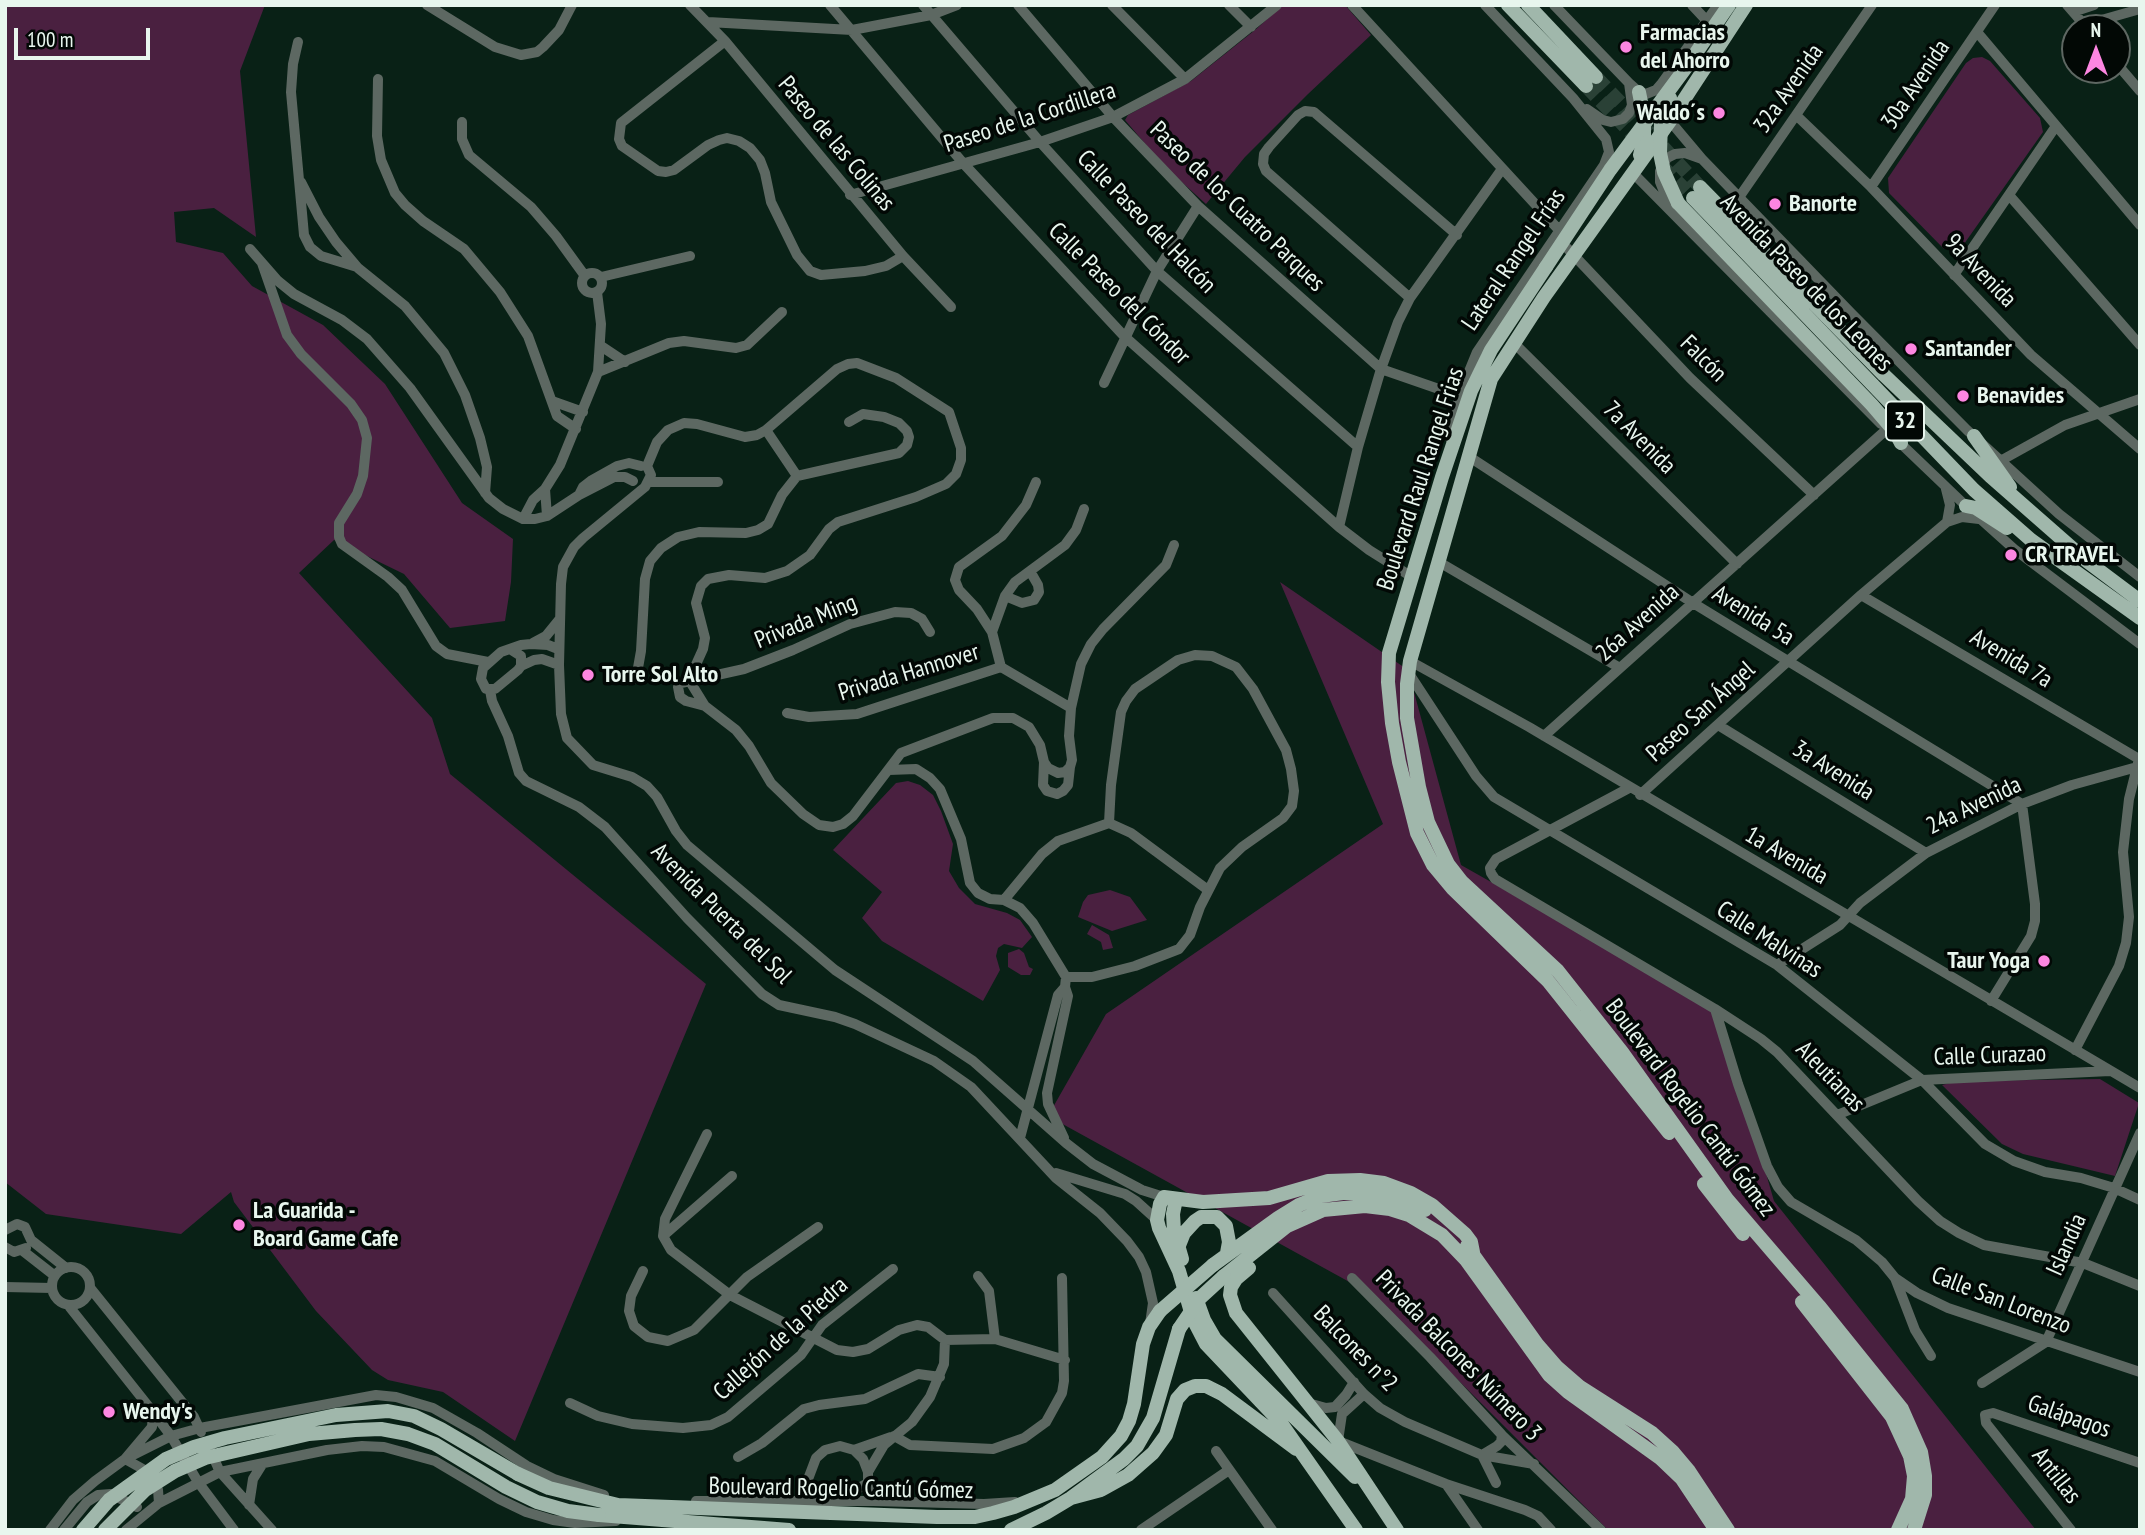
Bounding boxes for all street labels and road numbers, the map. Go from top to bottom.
street label: 30a Avenida [1876,35,1956,135]
street label: 32a Avenida [1748,39,1830,139]
street label: Paseo de las Colinas [771,71,901,217]
street label: Paseo de la Cordillera [940,77,1120,159]
street label: Paseo de los Cuatro Parques [1144,116,1330,298]
street label: Calle Paseo del Halcón [1070,145,1222,299]
street label: Lateral Rangel Frías [1456,184,1572,336]
street label: Avenida Paseo de los Leones [1714,188,1898,378]
street label: Calle Paseo del Cóndor [1042,217,1196,371]
street label: 9a Avenida [1938,228,2022,314]
street label: Falcón [1674,330,1732,388]
street label: Boulevard Raul Rangel Frias [1371,364,1471,594]
street label: 7a Avenida [1597,396,1681,480]
road number: 32 [1886,402,1924,440]
street label: 26a Avenida [1591,578,1685,668]
street label: Avenida 5a [1707,580,1799,652]
street label: Privada Ming [751,589,861,655]
street label: Avenida 7a [1965,623,2057,695]
street label: Privada Hannover [835,638,983,708]
street label: Paseo San Ángel [1641,656,1761,768]
street label: 3a Avenida [1787,735,1879,807]
street label: 24a Avenida [1922,771,2026,841]
street label: 1a Avenida [1739,821,1833,891]
street label: Avenida Puerta del Sol [645,838,797,990]
street label: Calle Malvinas [1711,895,1827,985]
street label: Boulevard Rogelio Cantú Gómez [1599,994,1781,1222]
street label: Aleutianas [1789,1036,1871,1118]
street label: Calle Curazao [1933,1040,2047,1072]
street label: Islandia [2041,1210,2093,1280]
street label: Calle San Lorenzo [1927,1261,2075,1341]
street label: Privada Balcones Número 3 [1369,1265,1547,1447]
street label: Callejón de la Piedra [708,1271,854,1407]
street label: Balcones n°2 [1307,1300,1403,1398]
street label: Galápagos [2024,1389,2114,1445]
street label: Antillas [2025,1442,2087,1510]
street label: Boulevard Rogelio Cantú Gómez [708,1472,974,1506]

